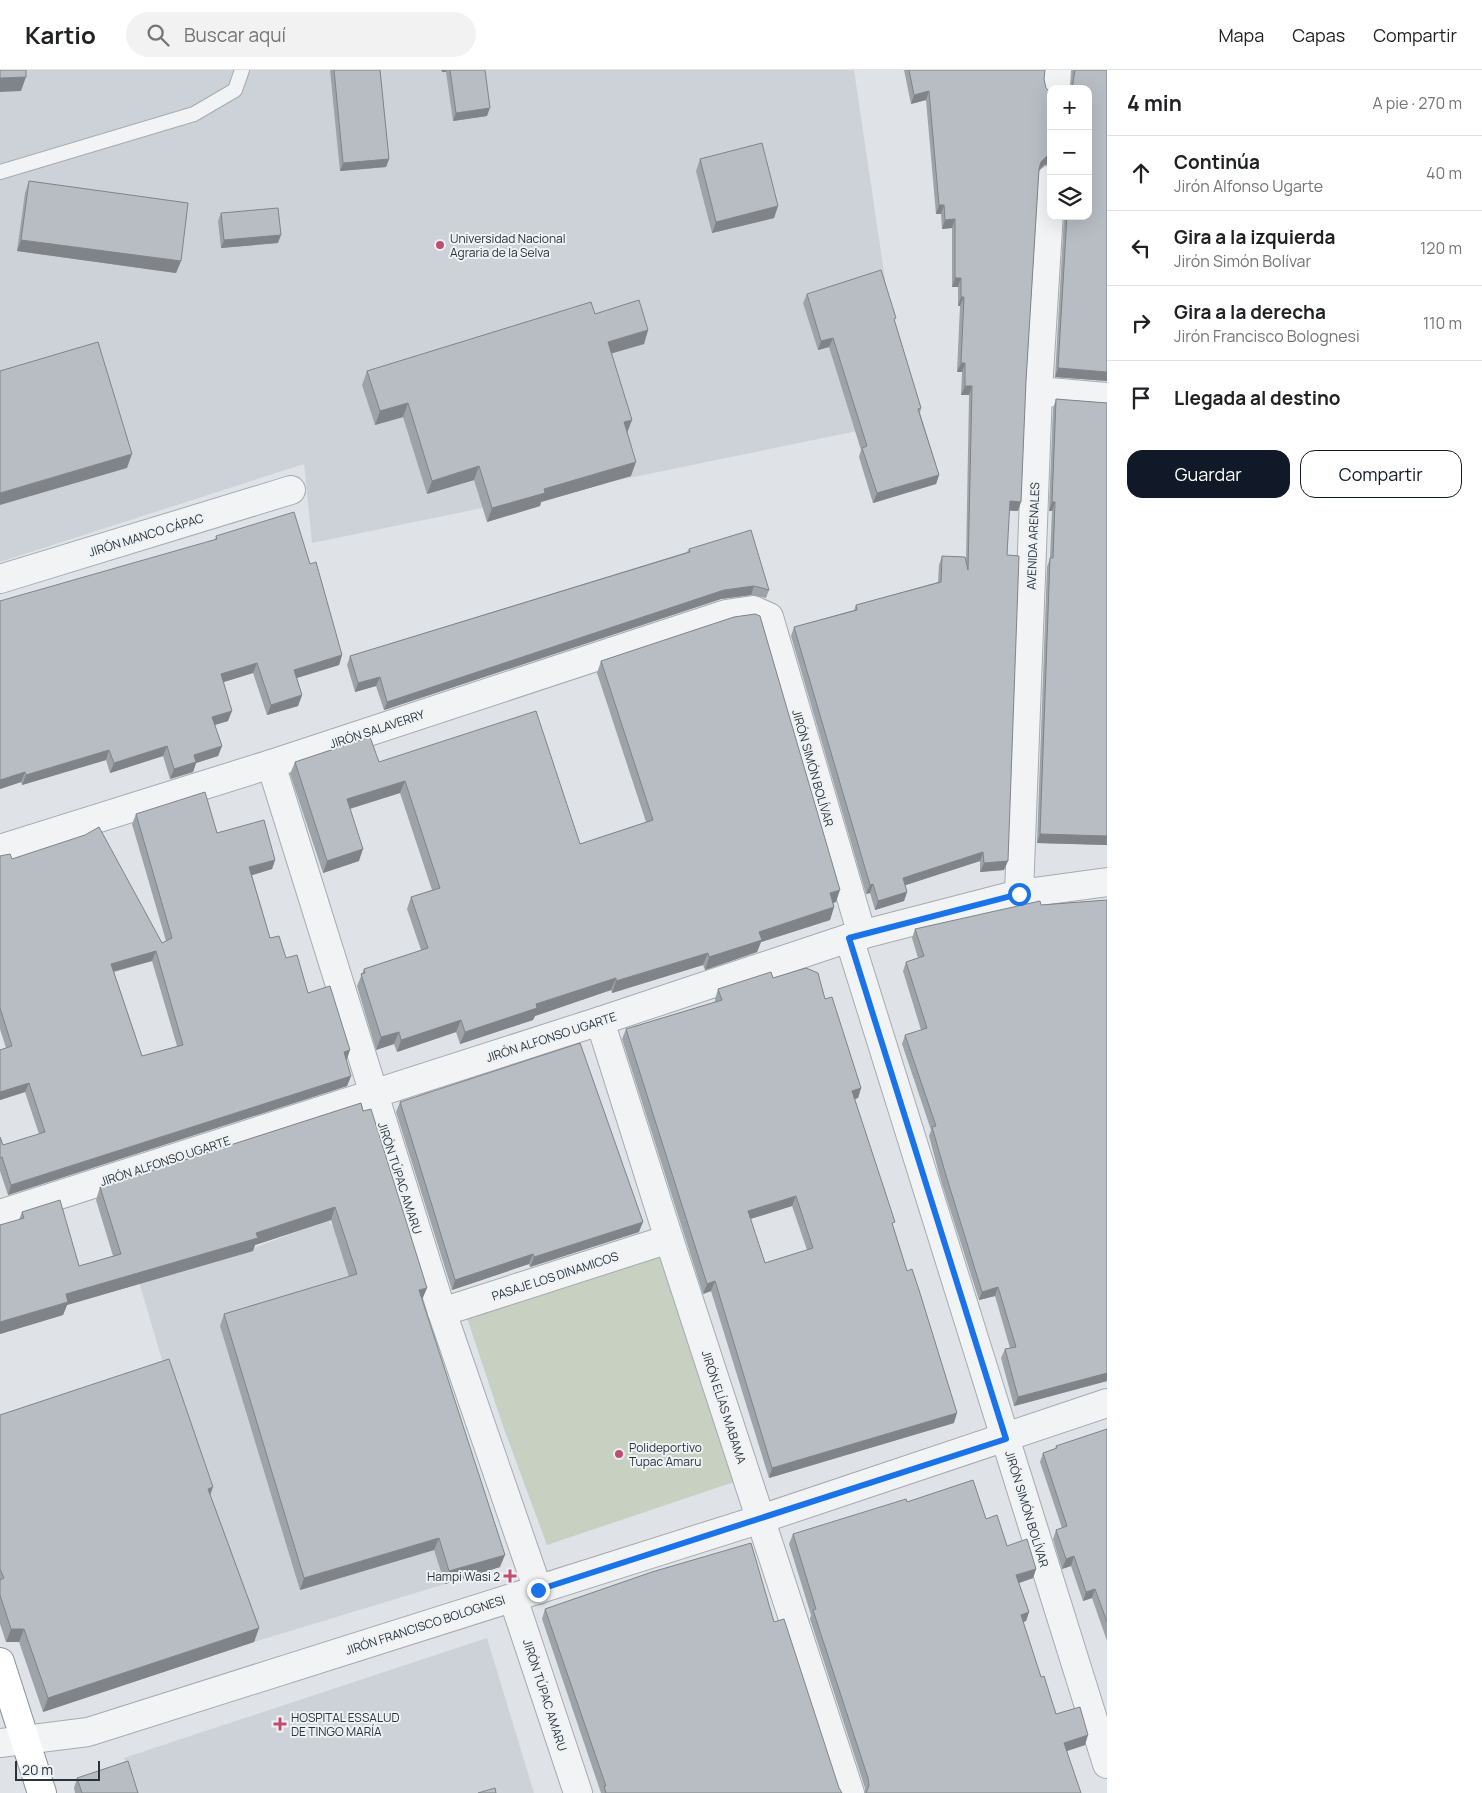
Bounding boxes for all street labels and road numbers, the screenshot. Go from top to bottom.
street label: AVENIDA ARENALES [1023,482,1043,590]
street label: JIRÓN MANCO CÁPAC [86,509,206,561]
street label: JIRÓN SALAVERRY [327,706,427,752]
street label: JIRÓN SIMÓN BOLÍVAR [788,707,838,829]
street label: JIRÓN ALFONSO UGARTE [484,1008,619,1066]
street label: JIRÓN TÚPAC AMARU [374,1120,426,1236]
street label: JIRÓN ALFONSO UGARTE [98,1132,233,1190]
street label: PASAJE LOS DINAMICOS [489,1247,621,1305]
street label: JIRÓN ELÍAS MABAMA [698,1348,751,1466]
street label: JIRÓN SIMÓN BOLÍVAR [1001,1448,1053,1570]
street label: JIRÓN FRANCISCO BOLOGNESI [343,1591,507,1659]
street label: JIRÓN TÚPAC AMARU [519,1637,571,1753]

